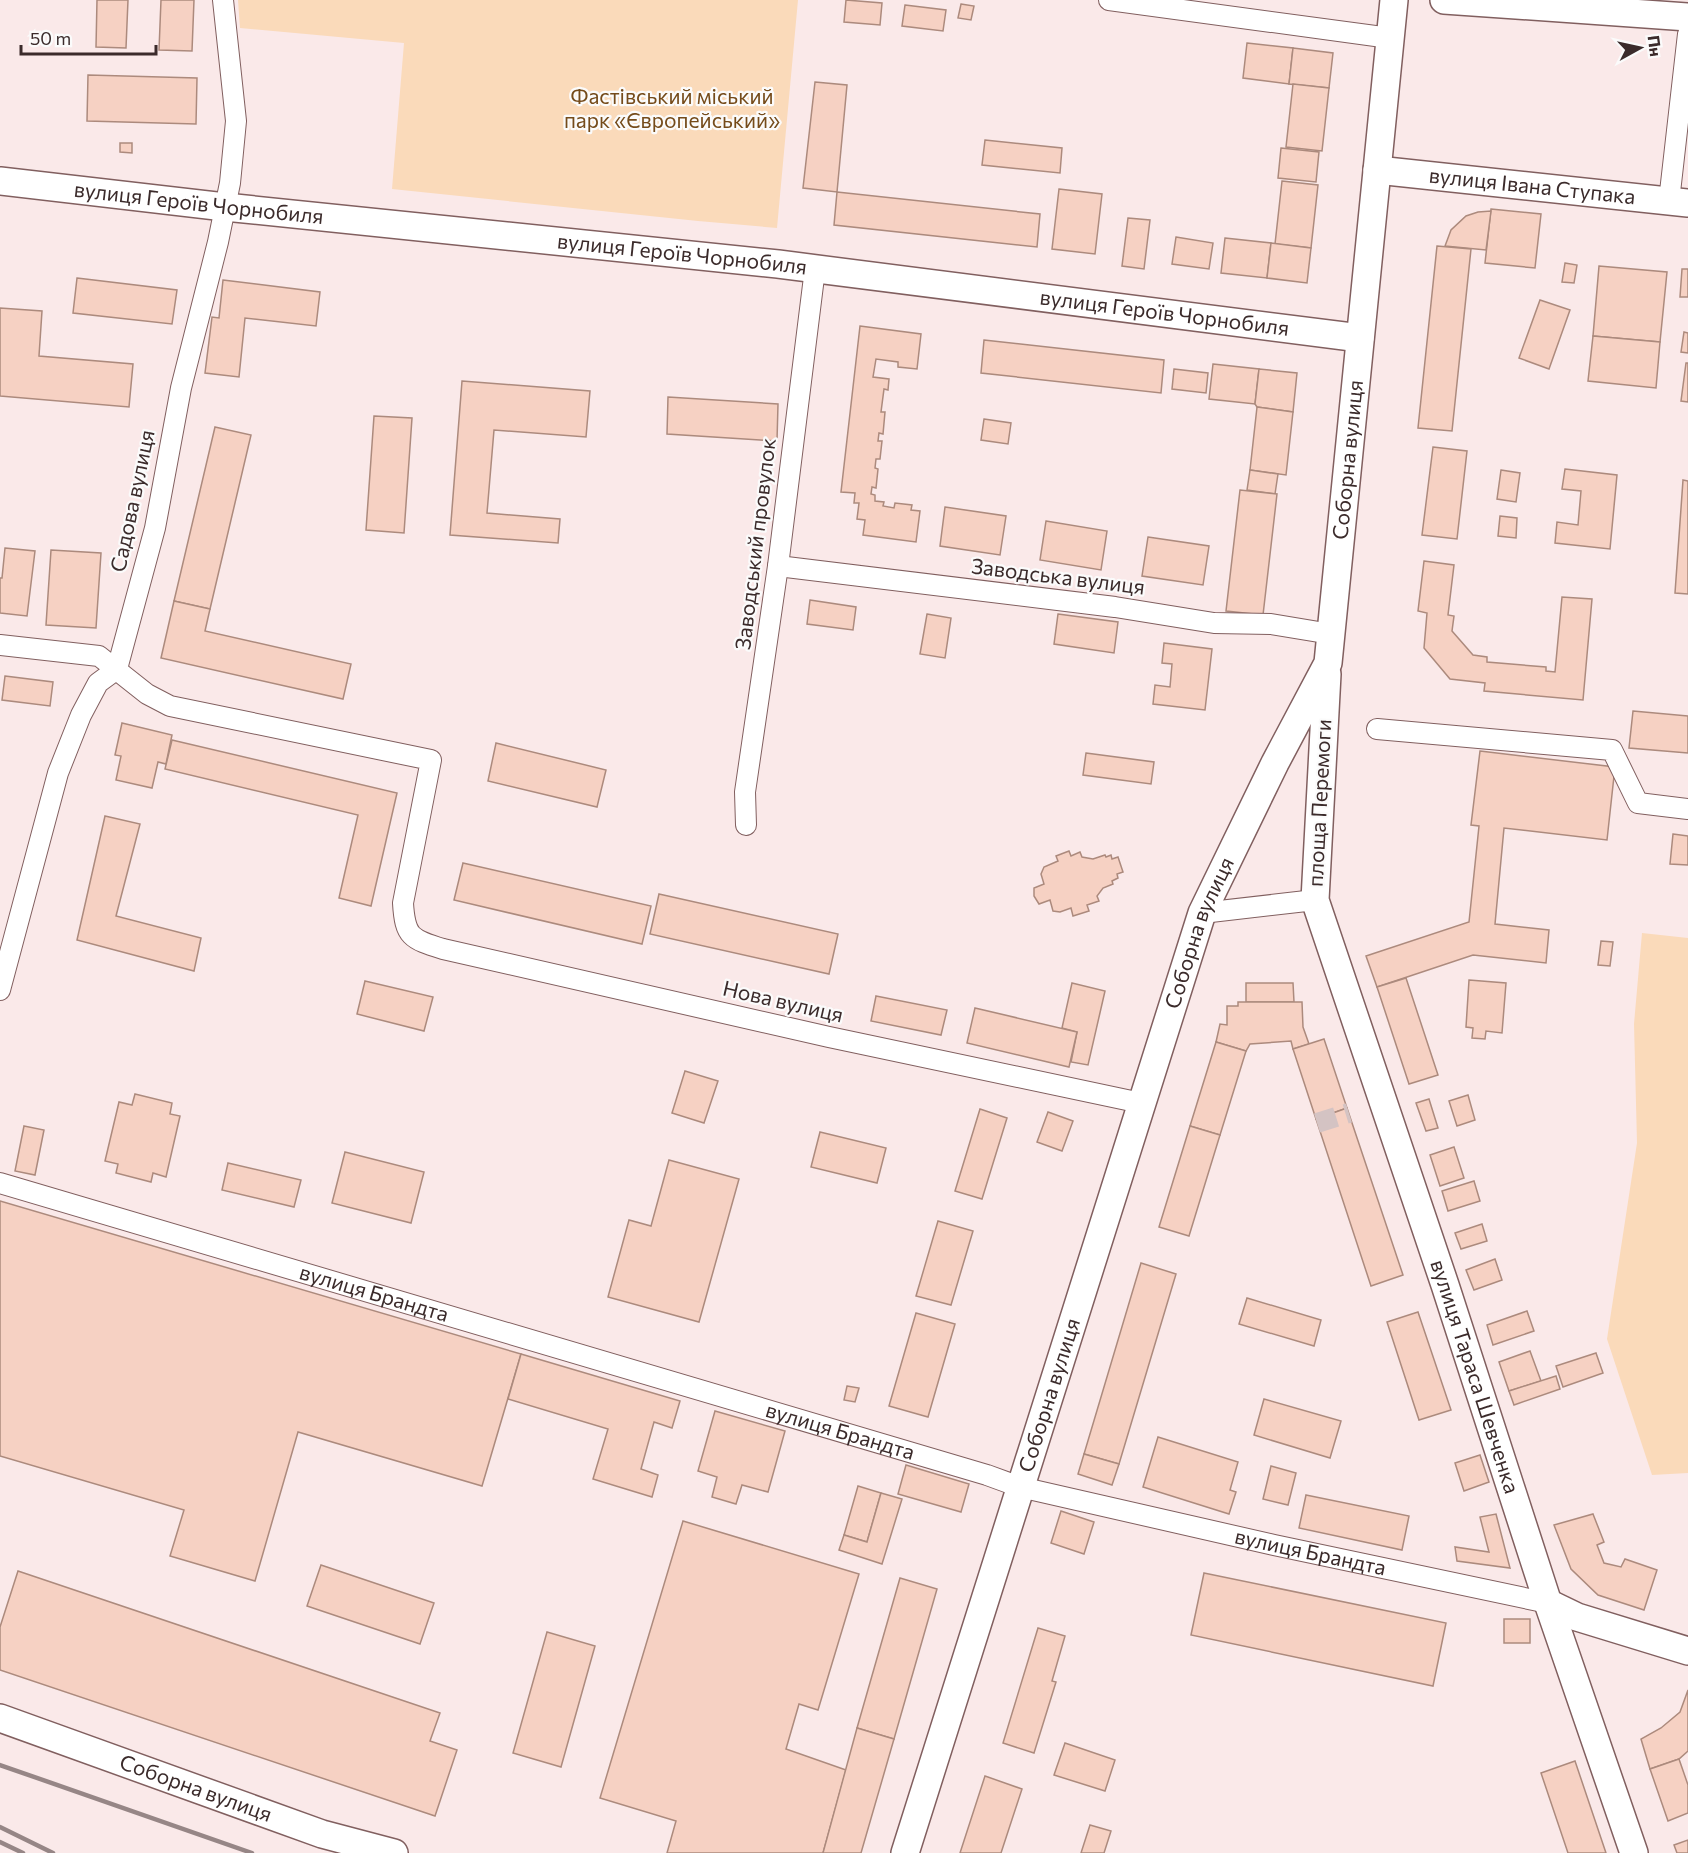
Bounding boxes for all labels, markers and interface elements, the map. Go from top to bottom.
scale bar [21,18,156,56]
north arrow [1610,18,1670,78]
text: 50 m [30,27,71,49]
text: Пн [1644,34,1666,58]
park label: Фастівський міський парк «Європейський» [564,83,780,132]
street label: вулиця Івана Ступака [1428,162,1637,208]
street label: вулиця Героїв Чорнобиля [73,176,325,228]
street label: вулиця Героїв Чорнобиля [556,227,809,279]
street label: вулиця Героїв Чорнобиля [1039,283,1291,340]
street label: Соборна вулиця [1326,379,1367,541]
street label: Садова вулиця [104,427,159,574]
street label: Заводський провулок [729,436,780,651]
street label: Заводська вулиця [970,552,1146,599]
street label: площа Перемоги [1302,718,1335,888]
street label: Соборна вулиця [1159,853,1238,1012]
street label: Нова вулиця [721,975,846,1027]
street label: вулиця Тараса Шевченка [1426,1256,1526,1496]
street label: вулиця Брандта [297,1258,452,1326]
street label: Соборна вулиця [1012,1315,1084,1475]
street label: вулиця Брандта [763,1396,918,1464]
street label: вулиця Брандта [1233,1522,1389,1579]
street label: Соборна вулиця [117,1748,276,1826]

